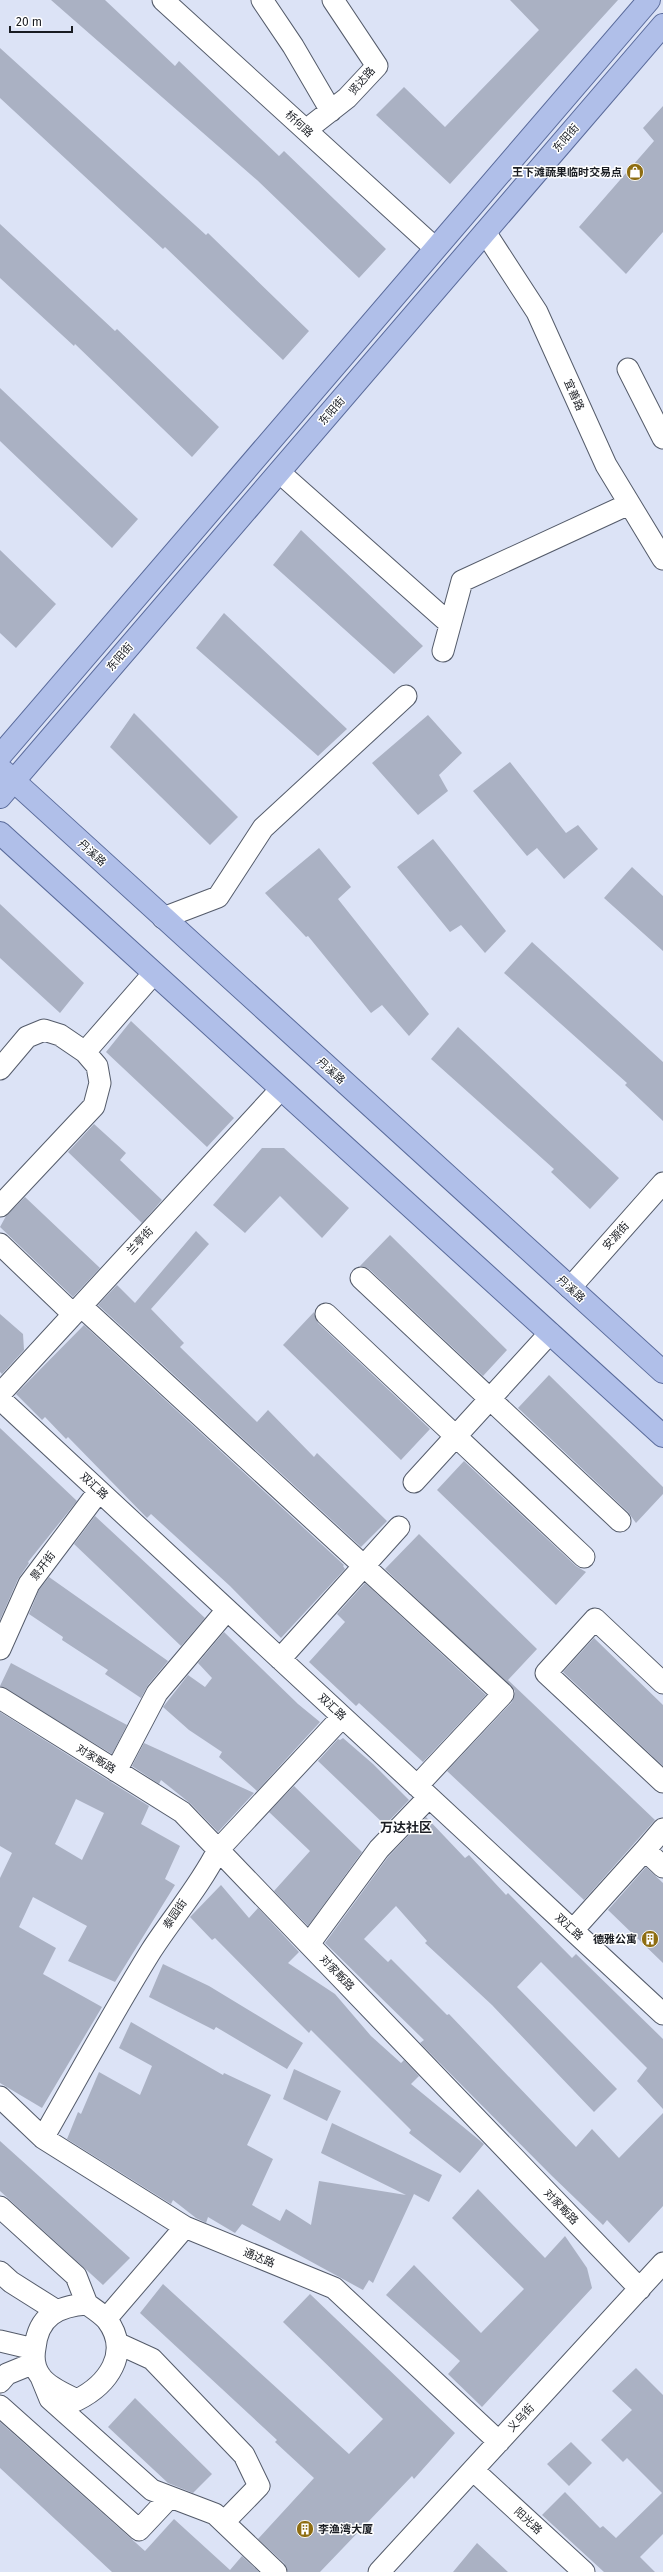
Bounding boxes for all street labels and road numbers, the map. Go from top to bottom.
street label: 贤达路 [346,64,378,98]
street label: 桥何路 [282,108,316,140]
street label: 东阳街 [550,121,582,155]
street label: 宜善路 [561,377,587,413]
street label: 东阳街 [316,394,348,428]
street label: 东阳街 [104,640,136,674]
street label: 丹溪路 [75,837,109,869]
street label: 丹溪路 [314,1055,348,1087]
street label: 安源街 [600,1219,632,1253]
street label: 兰亭街 [124,1224,156,1258]
street label: 丹溪路 [554,1273,588,1305]
street label: 双汇路 [77,1470,111,1502]
street label: 景开街 [28,1549,58,1583]
street label: 双汇路 [315,1691,349,1723]
street label: 对家畈路 [74,1742,118,1776]
street label: 泰园街 [160,1897,190,1931]
street label: 双汇路 [552,1911,586,1943]
street label: 对家畈路 [317,1953,357,1993]
street label: 对家畈路 [541,2187,581,2227]
street label: 通达路 [241,2246,277,2270]
street label: 义乌街 [505,2401,537,2435]
street label: 阳光路 [511,2505,545,2537]

